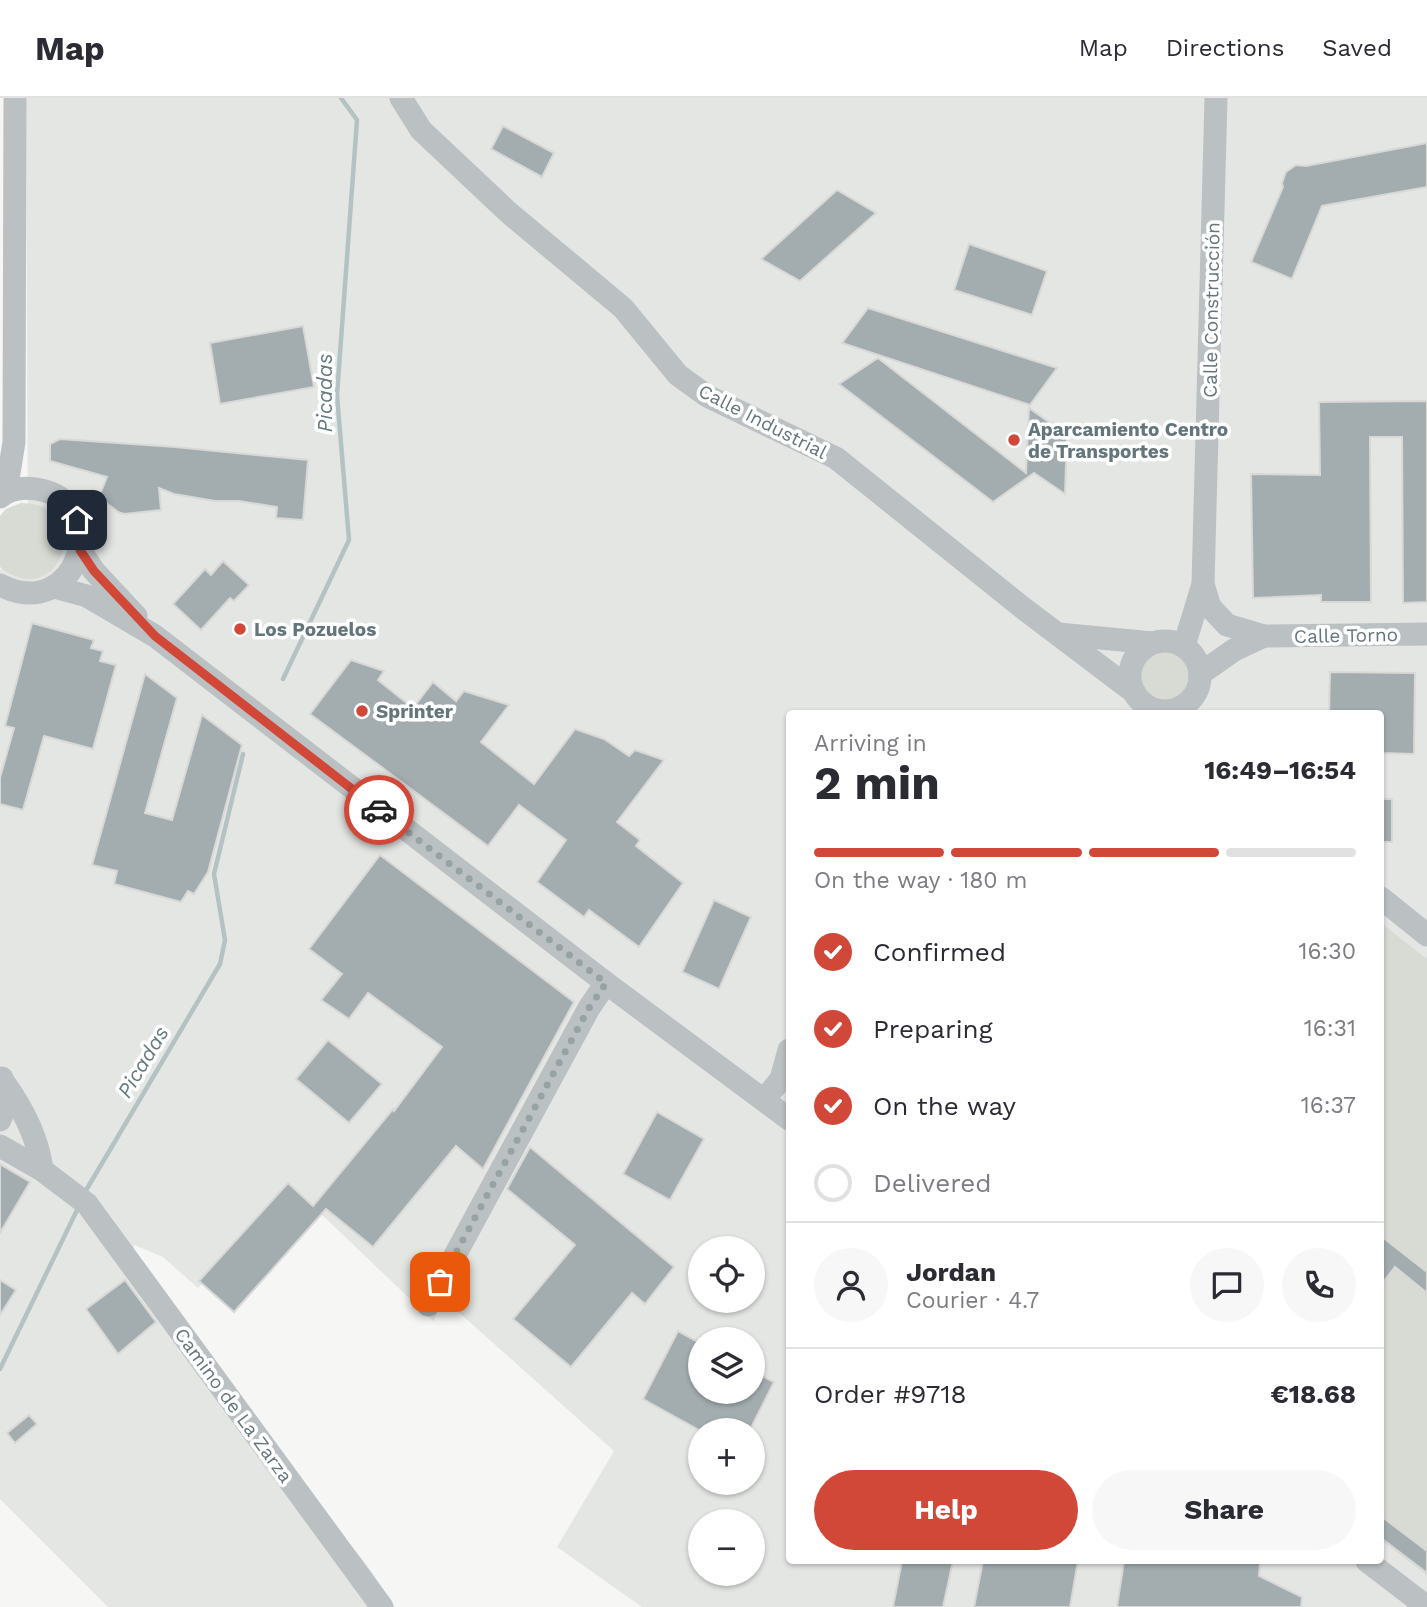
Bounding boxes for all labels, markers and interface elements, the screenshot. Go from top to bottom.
text: Map [35,29,105,68]
text: Map [1079,34,1128,62]
text: Directions [1166,34,1284,62]
text: Saved [1322,34,1392,62]
street label: Calle Construcción [1198,222,1225,398]
water label: Picadas [312,353,337,432]
street label: Calle Industrial [695,379,831,464]
place label: Aparcamiento Centro de Transportes [1028,418,1228,463]
marker: Aparcamiento Centro de Transportes [1006,432,1022,448]
pin [47,490,107,550]
icon: home [58,501,96,539]
place label: Los Pozuelos [254,618,376,641]
marker: Los Pozuelos [232,621,248,637]
street label: Calle Torno [1294,623,1398,648]
place label: Sprinter [376,700,454,723]
marker: Sprinter [354,703,370,719]
text: Arriving in [814,730,927,757]
text: 16:49–16:54 [1204,755,1356,785]
text: 2 min [814,756,940,810]
courier [344,775,414,845]
icon: car [360,791,398,829]
text: On the way · 180 m [814,867,1027,894]
icon: check [814,933,852,971]
text: Confirmed [873,937,1006,967]
text: 16:30 [1299,938,1356,965]
icon: check [814,1010,852,1048]
text: Preparing [873,1014,993,1044]
text: 16:31 [1304,1015,1356,1042]
water label: Picadas [112,1021,174,1102]
icon: check [814,1087,852,1125]
text: On the way [873,1091,1016,1121]
text: 16:37 [1301,1092,1356,1119]
text: Delivered [873,1168,992,1198]
map controls [688,1236,765,1586]
button: locate [688,1236,765,1313]
button: person [814,1248,888,1322]
button: chat [1190,1248,1264,1322]
button: phone [1282,1248,1356,1322]
pin [410,1252,470,1312]
text: Jordan [906,1257,996,1287]
icon: bag [421,1263,459,1301]
text: Courier · 4.7 [906,1287,1039,1314]
street label: Camino de La Zarza [170,1324,298,1487]
button: layers [688,1327,765,1404]
text: Order #9718 [814,1379,967,1409]
text: €18.68 [1271,1379,1356,1409]
button: + [688,1418,765,1495]
button: Help [814,1470,1078,1550]
button: Share [1092,1470,1356,1550]
button: − [688,1509,765,1586]

